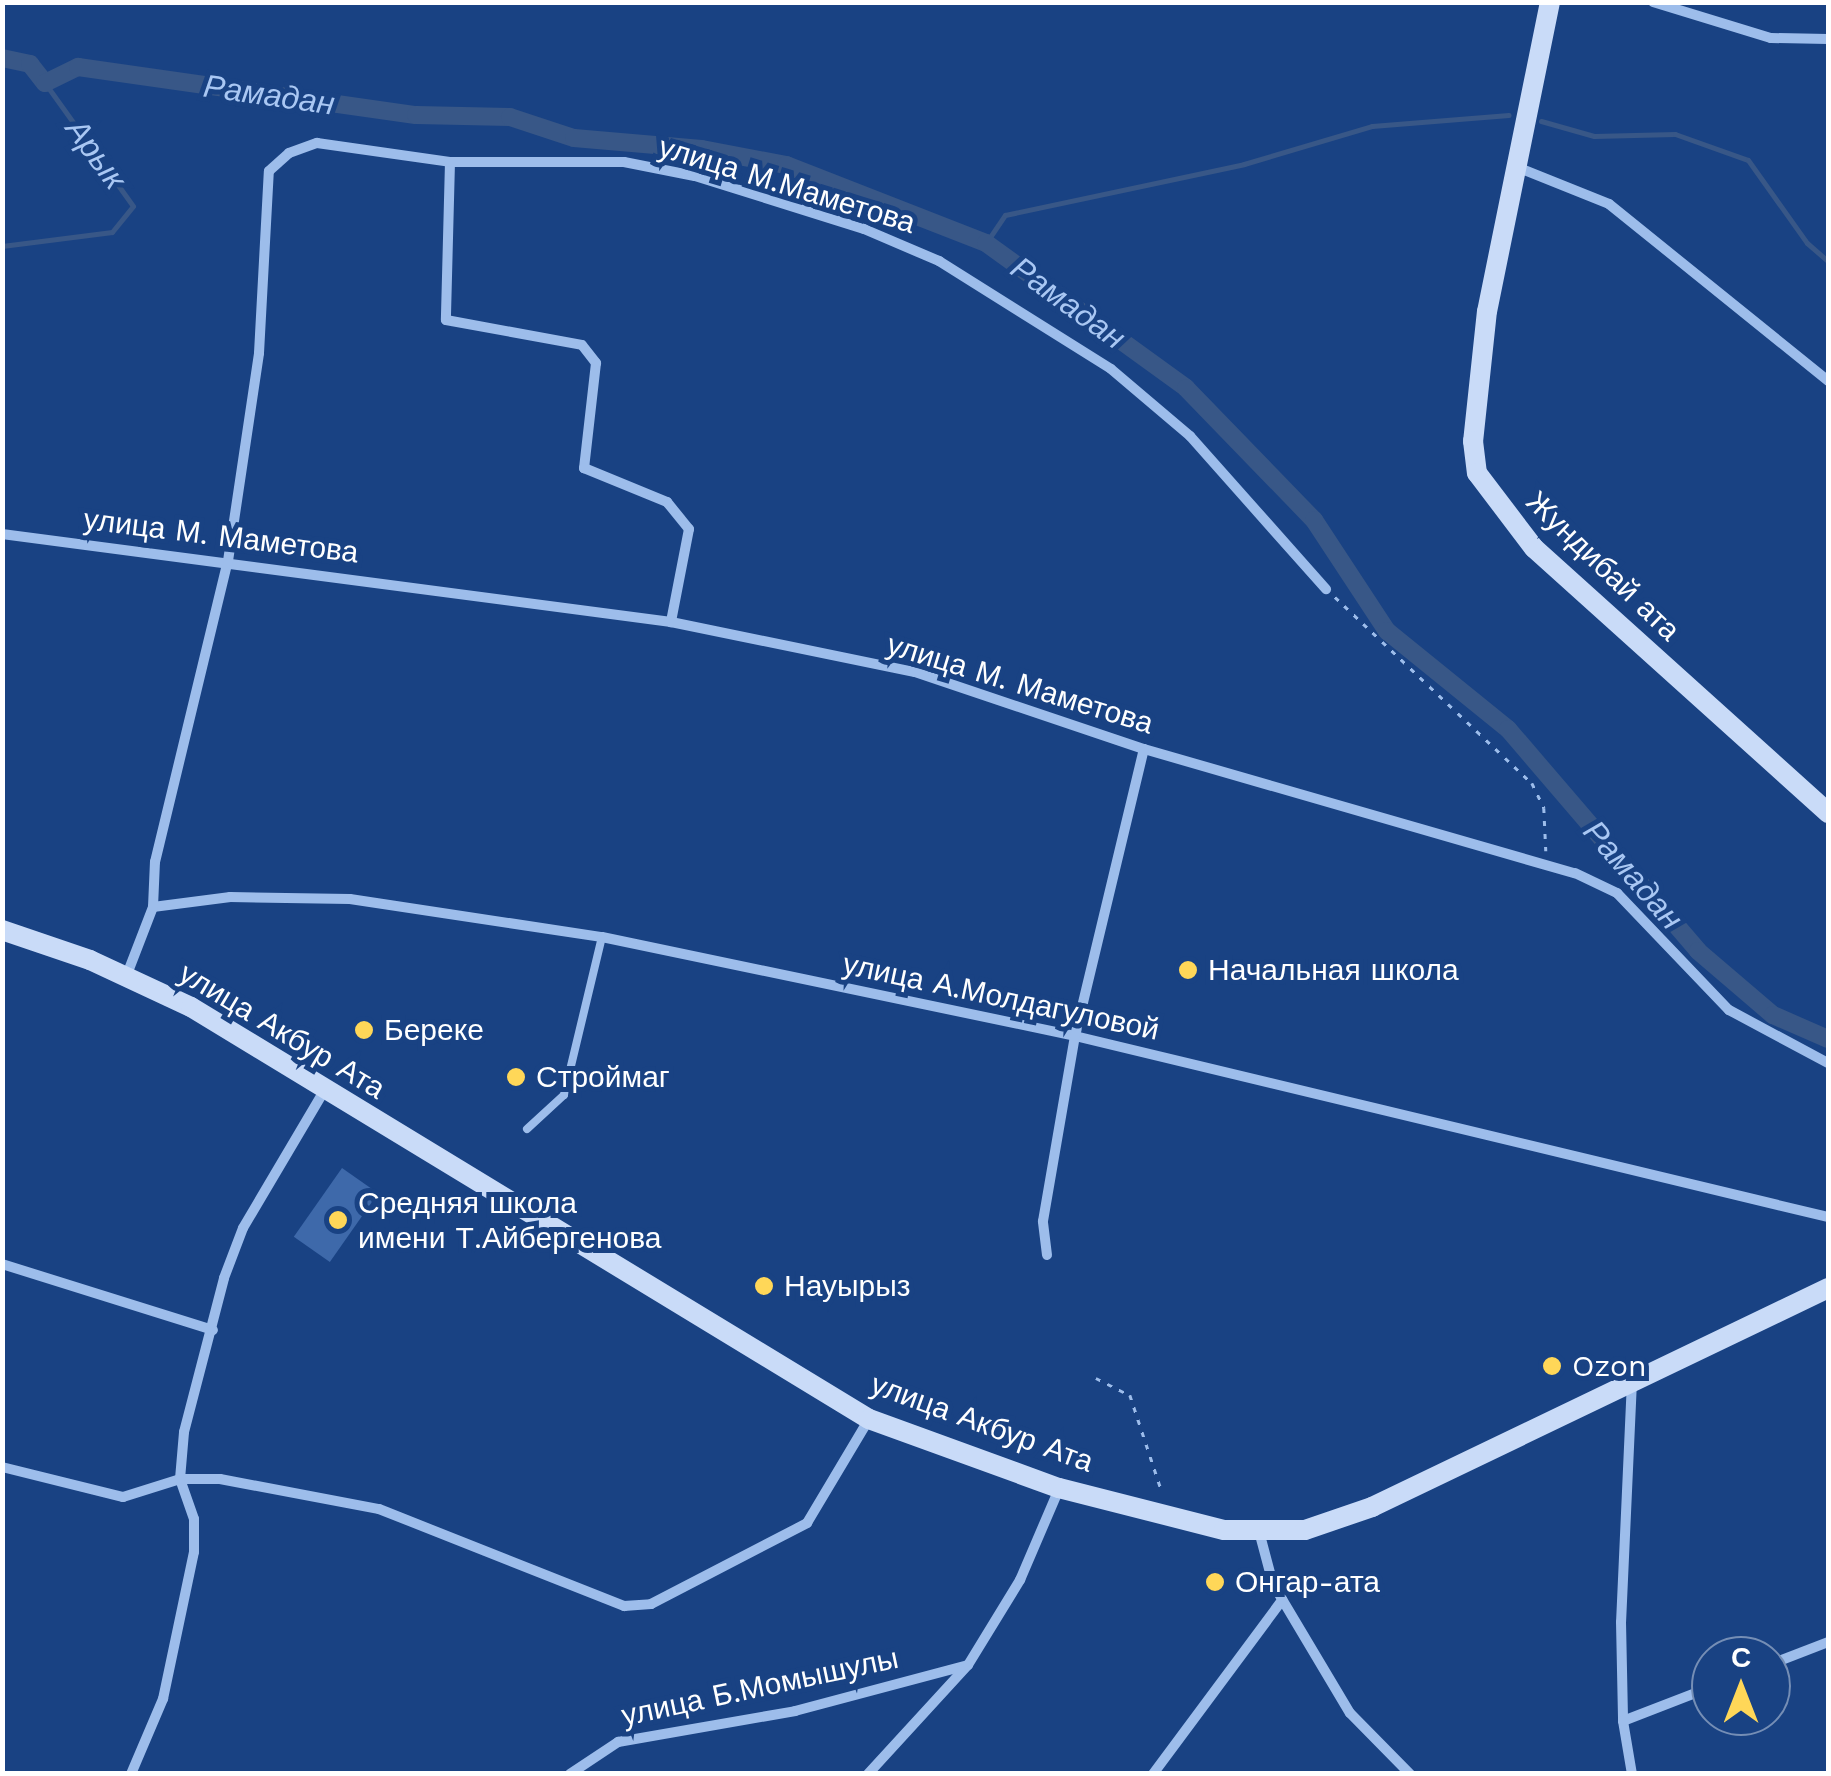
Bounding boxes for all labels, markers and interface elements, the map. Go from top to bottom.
water label: Рамадан [201,67,337,123]
water label: Арык [58,111,134,197]
street label: улица М.Маметова [654,129,920,241]
water label: Рамадан [1003,249,1133,357]
street label: Жундибай ата [1519,484,1687,648]
street label: улица М. Маметова [82,501,360,571]
street label: улица М. Маметова [882,626,1158,742]
water label: Рамадан [1575,813,1691,937]
street label: улица А.Молдагуловой [839,946,1163,1048]
place label: Начальная школа [1208,952,1459,988]
street label: улица Акбур Ата [172,955,392,1107]
marker: Начальная школа [1177,959,1199,981]
place label: Береке [384,1012,484,1048]
marker: Береке [353,1019,375,1041]
place label: Строймаг [536,1059,670,1095]
marker: Строймаг [505,1066,527,1088]
place label: Средняя школа имени Т.Айбергенова [358,1185,661,1256]
marker: Средняя школа имени Т.Айбергенова [327,1209,349,1231]
place label: Науырыз [784,1268,911,1304]
marker: Науырыз [753,1275,775,1297]
place label: Ozon [1572,1348,1647,1384]
marker: Ozon [1541,1355,1563,1377]
street label: улица Акбур Ата [866,1366,1098,1480]
place label: Онгар-ата [1235,1564,1380,1600]
marker: Онгар-ата [1204,1571,1226,1593]
north arrow [1691,1636,1791,1736]
street label: улица Б.Момышулы [618,1640,902,1734]
text: С [1731,1641,1751,1674]

